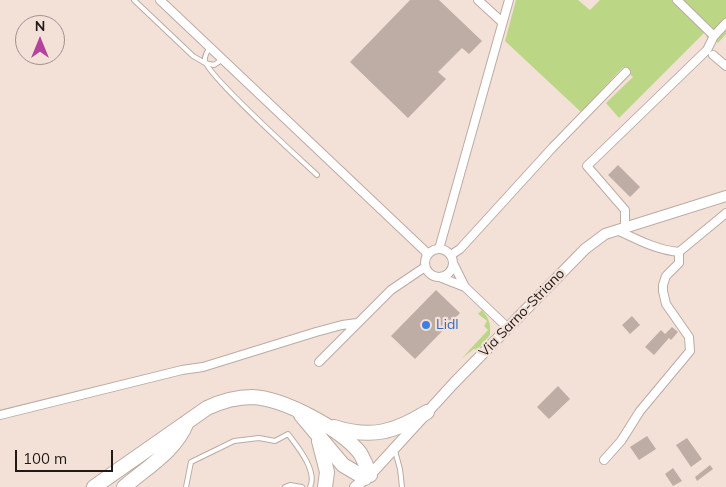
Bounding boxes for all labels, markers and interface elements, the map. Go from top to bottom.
north arrow [15,15,65,65]
text: N [35,17,45,35]
street label: Via Sarno-Striano [476,265,568,361]
place label: Lidl [436,317,459,333]
marker: Lidl [420,319,432,331]
scale bar [18,440,115,472]
text: 100 m [23,449,67,468]

